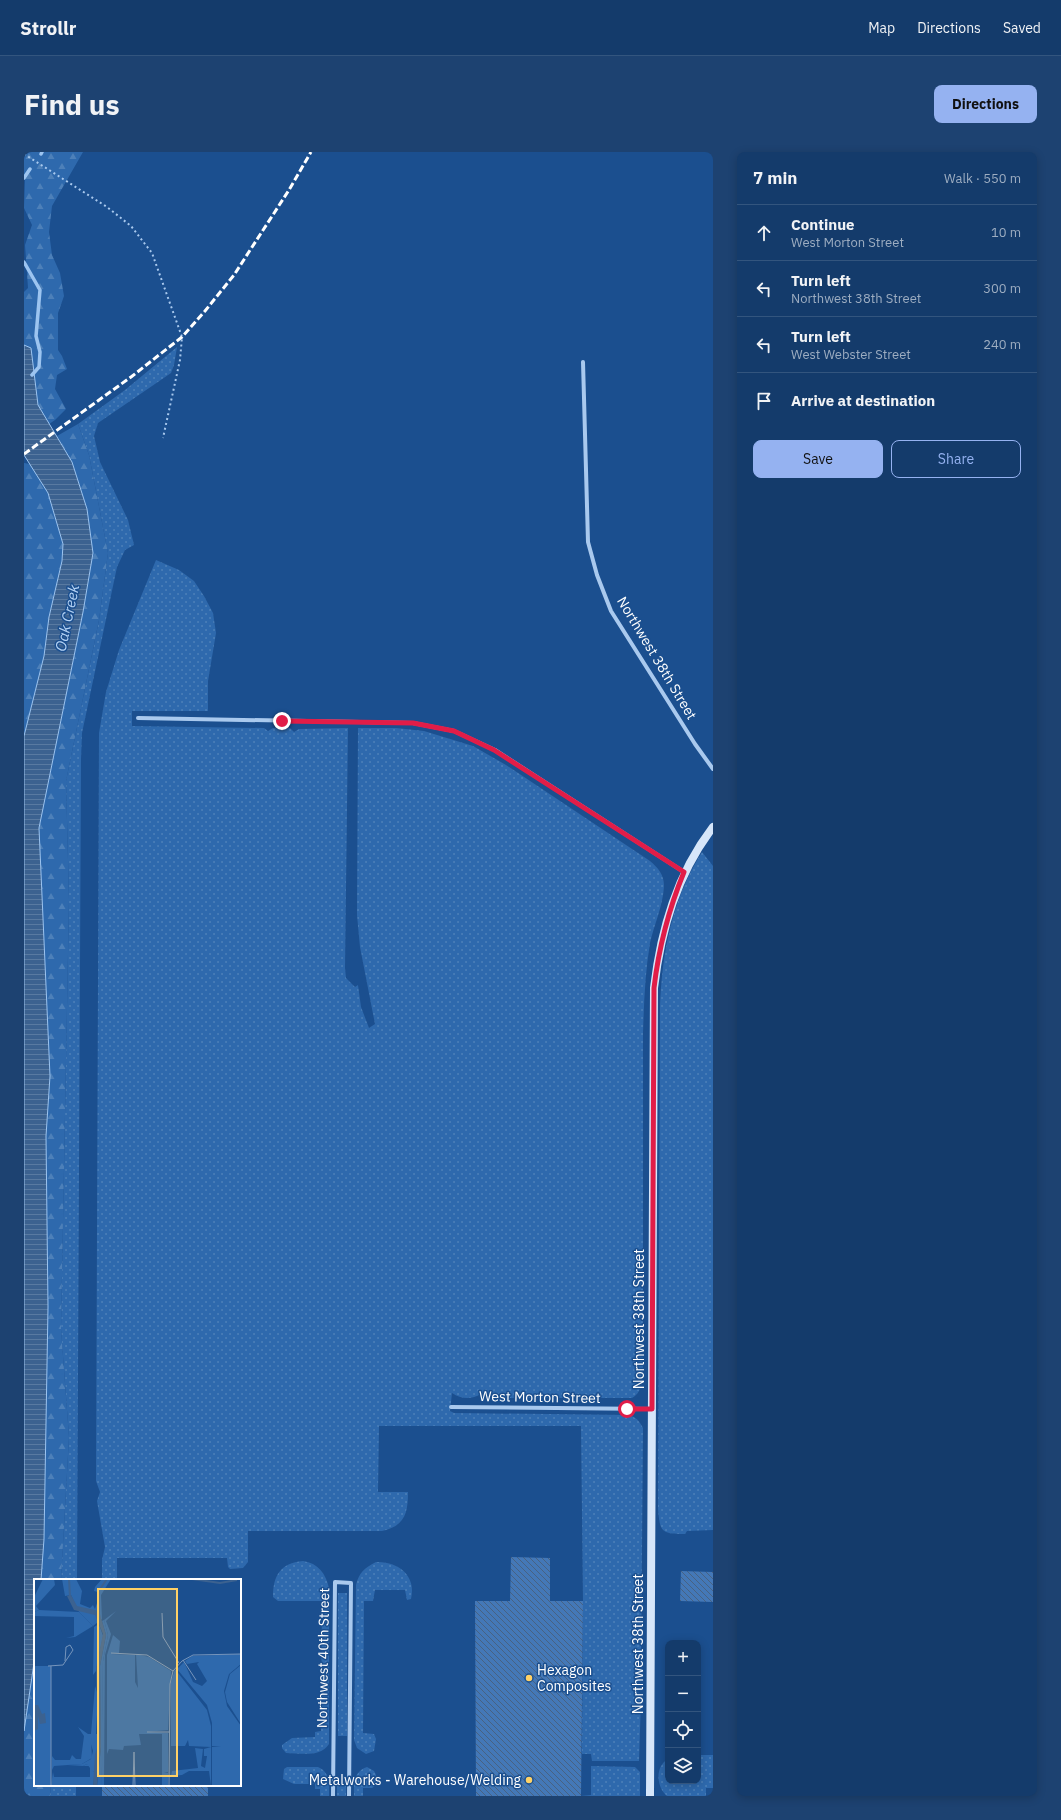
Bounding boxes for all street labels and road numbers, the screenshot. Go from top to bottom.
street label: Northwest 38th Street [613,593,701,723]
street label: Northwest 38th Street [630,1249,648,1389]
street label: West Morton Street [479,1387,601,1407]
street label: Northwest 38th Street [629,1574,647,1714]
street label: Northwest 40th Street [313,1588,333,1728]

